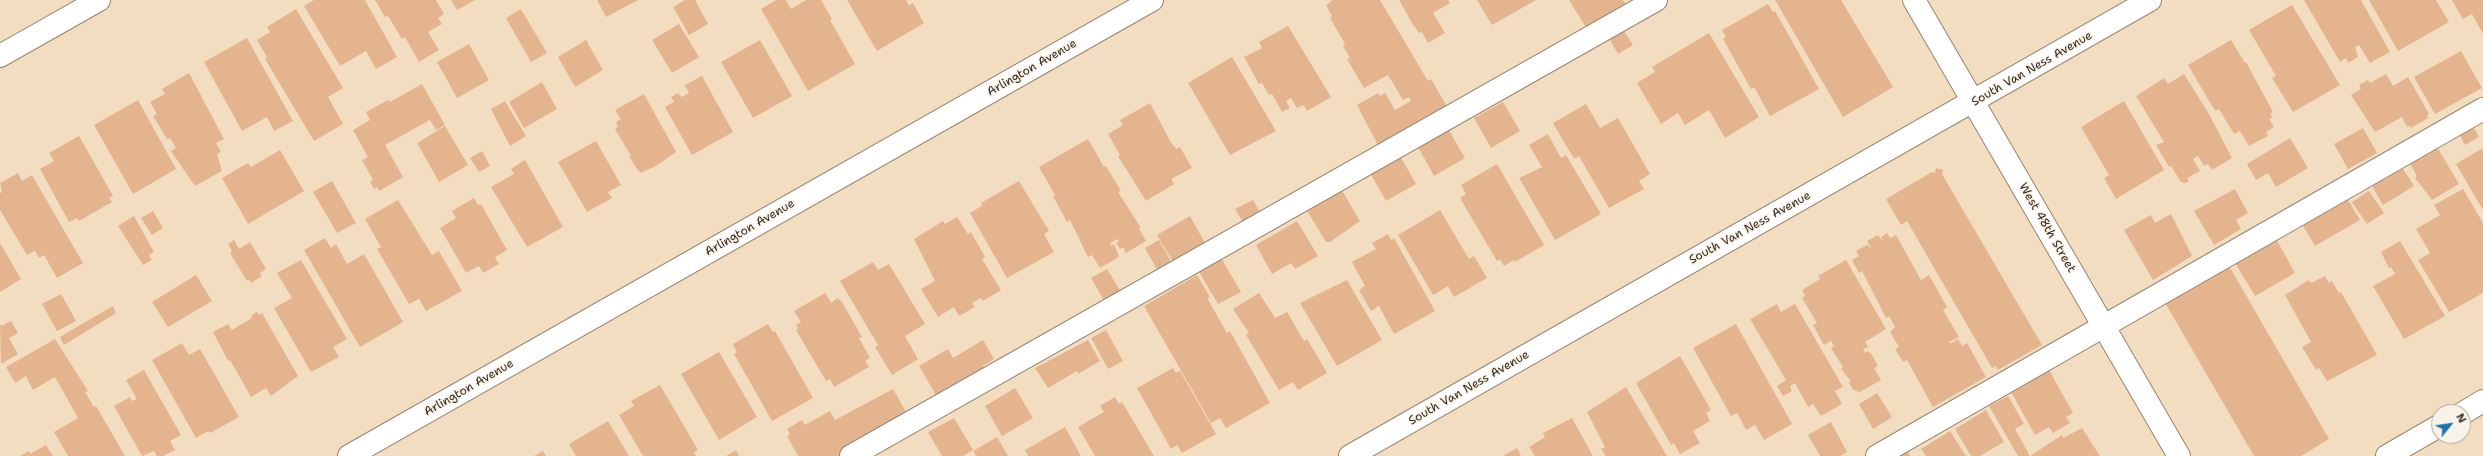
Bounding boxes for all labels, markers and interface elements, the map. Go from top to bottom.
street label: South Van Ness Avenue [1969,29,2095,109]
street label: Arlington Avenue [985,37,1079,99]
street label: West 48th Street [2016,181,2078,275]
street label: South Van Ness Avenue [1687,189,1813,267]
street label: Arlington Avenue [703,197,797,259]
street label: South Van Ness Avenue [1406,348,1532,428]
street label: Arlington Avenue [422,357,516,419]
north arrow [2431,404,2471,444]
text: N [2452,411,2470,426]

